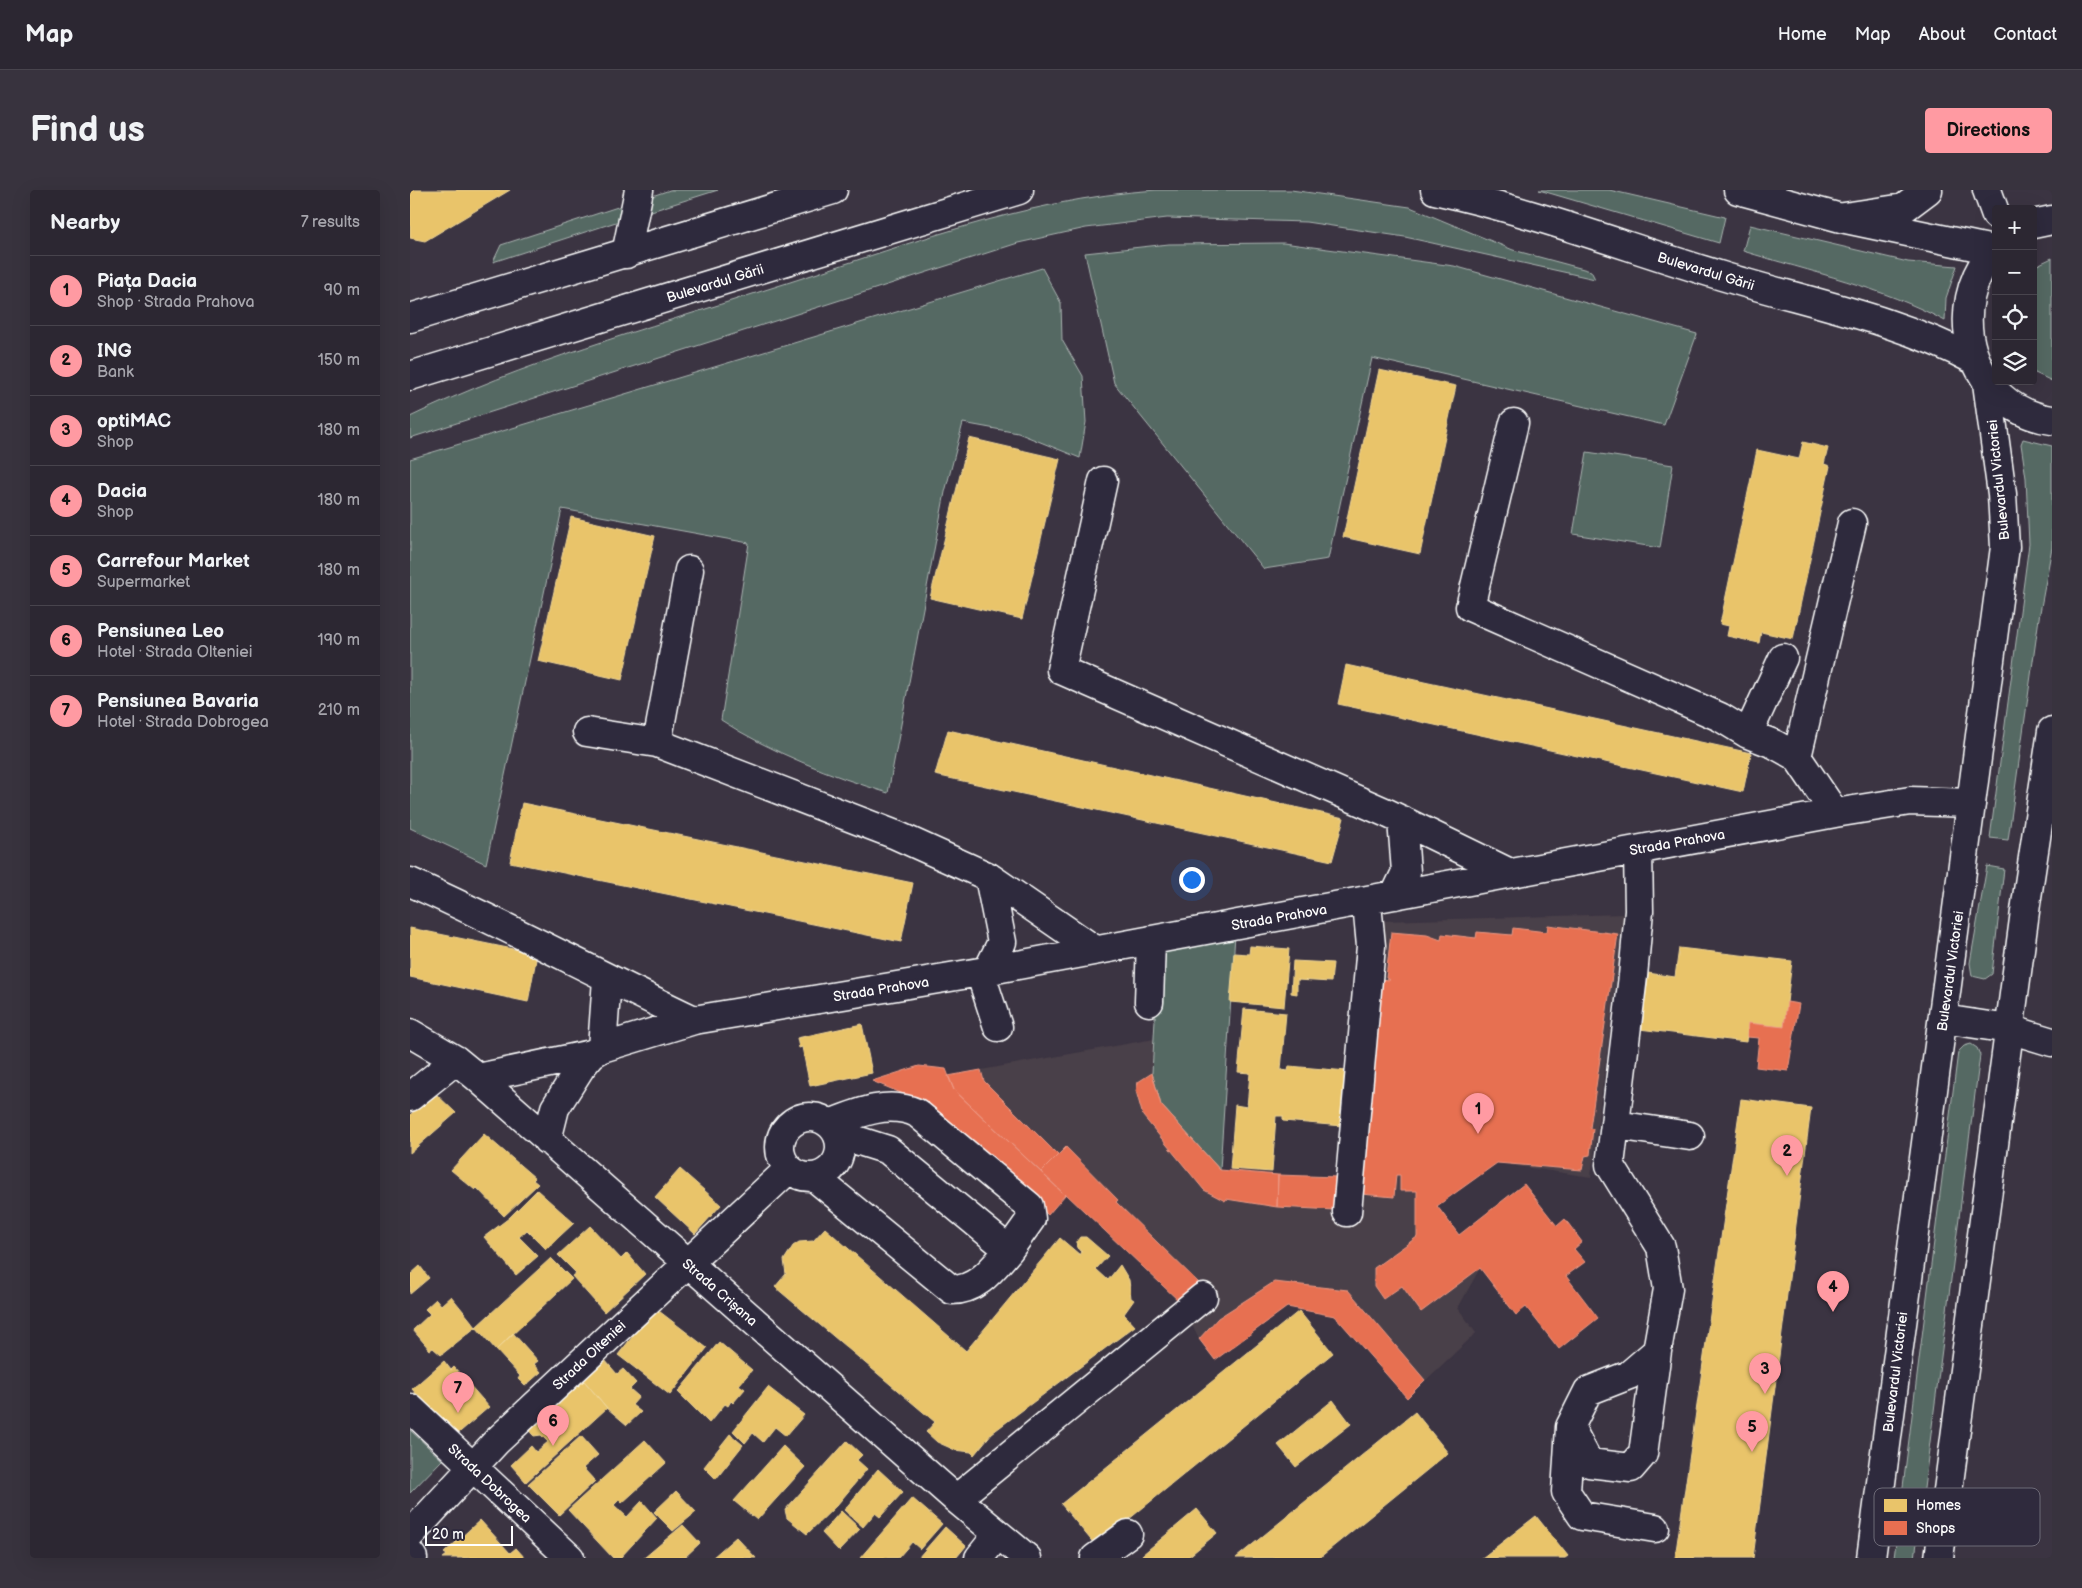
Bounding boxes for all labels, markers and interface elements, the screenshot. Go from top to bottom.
text: Map [25,20,73,49]
text: Home [1778,24,1827,45]
text: Map [1855,24,1891,45]
text: About [1919,24,1966,45]
text: Contact [1994,24,2057,45]
button: Directions [1925,108,2052,153]
text: Find us [30,109,145,152]
map controls [1992,205,2037,385]
button: + [1992,205,2037,250]
text: Nearby [50,210,120,235]
text: 7 results [301,213,360,232]
street label: Bulevardul Gării [1655,249,1756,294]
button: − [1992,250,2037,295]
street label: Bulevardul Gării [665,261,766,306]
text: Piața Dacia [97,270,197,293]
text: 1 [63,281,69,300]
text: 90 m [324,281,360,300]
text: Shop · Strada Prahova [97,293,255,312]
button: locate [1992,295,2037,340]
text: ING [97,340,132,363]
button: layers [1992,340,2037,385]
text: 2 [61,351,71,370]
text: 150 m [318,351,360,370]
text: Bank [97,363,134,382]
text: optiMAC [97,410,171,433]
street label: Bulevardul Victoriei [1984,419,2013,541]
text: 3 [61,421,71,440]
text: 180 m [318,421,360,440]
text: Shop [97,433,134,452]
text: Dacia [97,480,147,503]
text: 4 [61,491,71,510]
text: 180 m [318,491,360,510]
text: Shop [97,503,134,522]
text: Carrefour Market [97,550,249,573]
text: 5 [61,561,71,580]
text: 180 m [318,561,360,580]
text: Supermarket [97,573,190,592]
text: Pensiunea Leo [97,620,224,643]
text: 6 [61,631,71,650]
text: 190 m [318,631,360,650]
text: Hotel · Strada Olteniei [97,643,253,662]
text: Pensiunea Bavaria [97,690,259,713]
text: 7 [62,701,70,720]
text: 210 m [318,701,360,720]
text: Hotel · Strada Dobrogea [97,713,269,732]
street label: Strada Prahova [1628,826,1726,859]
your location [1179,867,1205,893]
street label: Strada Prahova [1230,901,1328,934]
street label: Bulevardul Victoriei [1934,910,1967,1032]
street label: Strada Prahova [832,974,930,1005]
pin: 1 [1462,1093,1494,1134]
pin: 2 [1771,1135,1803,1176]
street label: Strada Crișana [679,1255,761,1330]
pin: 4 [1817,1271,1849,1312]
street label: Bulevardul Victoriei [1880,1311,1911,1433]
street label: Strada Olteniei [549,1317,629,1394]
pin: 3 [1749,1353,1781,1394]
pin: 7 [442,1372,474,1413]
pin: 6 [537,1405,569,1446]
pin: 5 [1736,1411,1768,1452]
street label: Strada Dobrogea [444,1440,535,1526]
legend [1874,1488,2040,1546]
text: Homes [1916,1497,1961,1514]
text: Shops [1916,1520,1955,1537]
scale bar [425,1523,512,1546]
text: 20 m [432,1526,464,1543]

